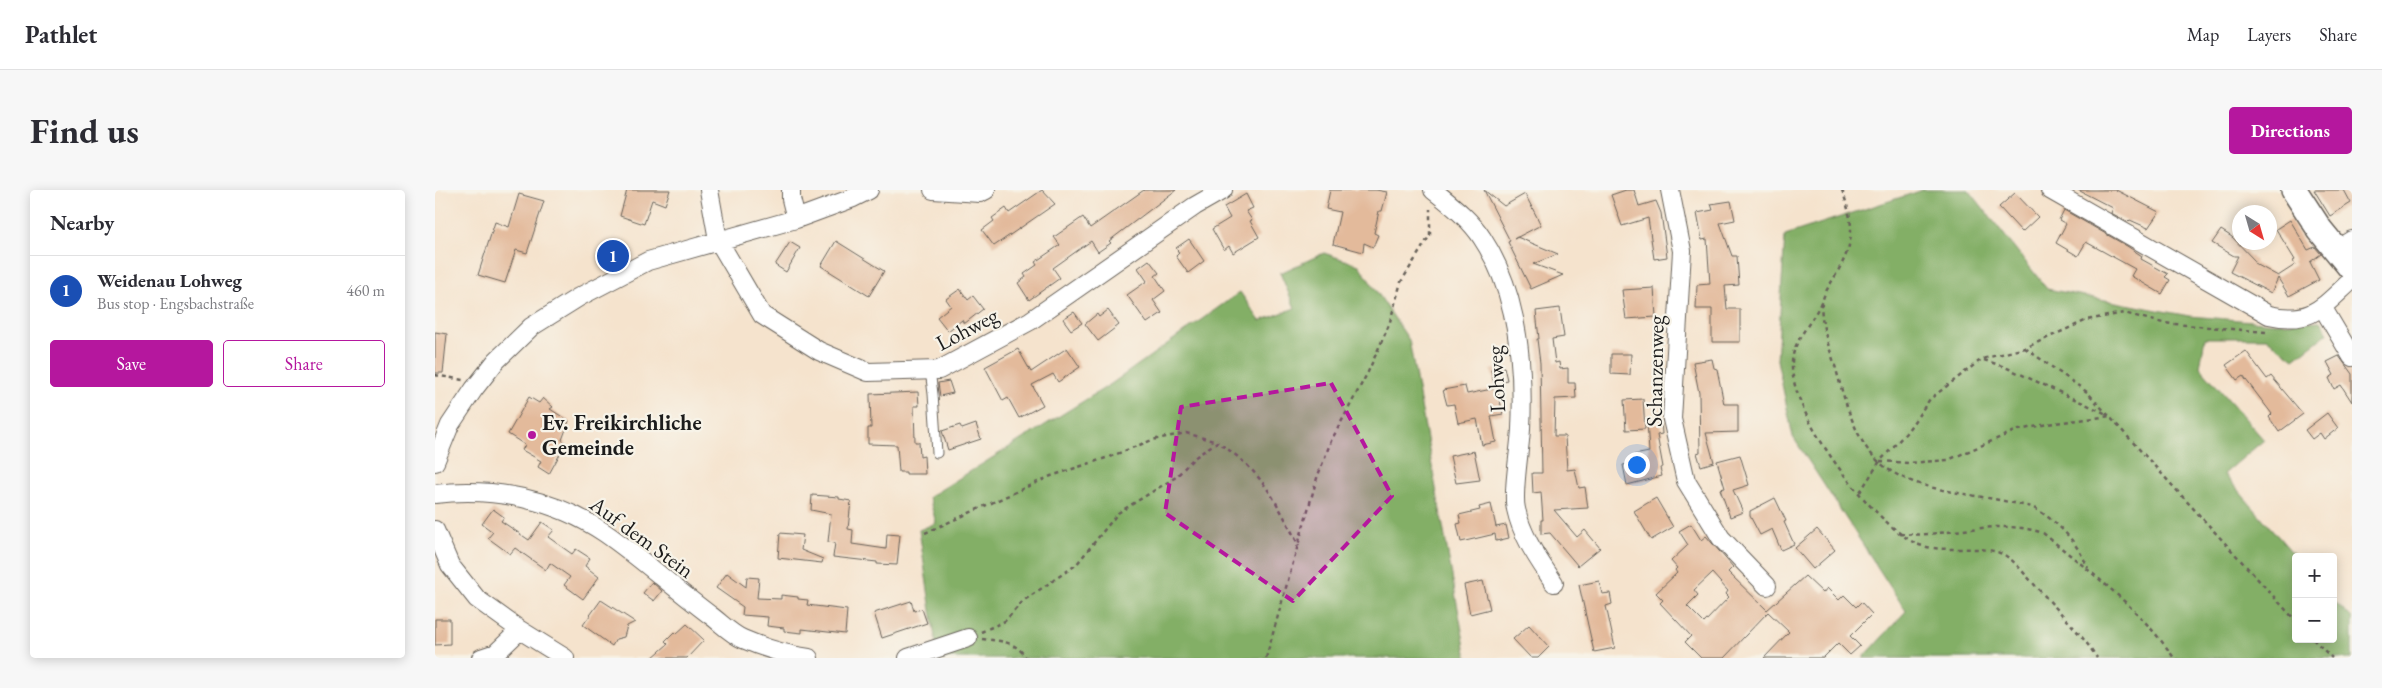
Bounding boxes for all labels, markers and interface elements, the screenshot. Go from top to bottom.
text: Pathlet [25,19,97,50]
text: Map [2187,23,2219,46]
text: Layers [2247,23,2291,46]
text: Share [2319,23,2357,46]
button: Directions [2229,107,2352,154]
text: Find us [30,108,139,153]
north arrow [2232,205,2277,250]
text: Nearby [50,209,114,236]
pin: 1 [597,237,629,275]
text: Weidenau Lohweg [97,268,242,293]
text: 1 [62,280,70,301]
text: 460 m [346,280,385,301]
text: Bus stop · Engsbachstraße [97,293,254,314]
street label: Lohweg [931,300,1004,357]
street label: Schanzenweg [1640,315,1670,427]
button: Save [50,340,213,387]
button: Share [223,340,385,387]
street label: Lohweg [1480,344,1512,413]
place label: Ev. Freikirchliche Gemeinde [542,408,702,462]
marker: Ev. Freikirchliche Gemeinde [526,429,538,441]
your location [1624,452,1650,478]
street label: Auf dem Stein [583,489,700,585]
map controls [2292,553,2337,643]
button: + [2292,553,2337,598]
button: − [2292,598,2337,643]

